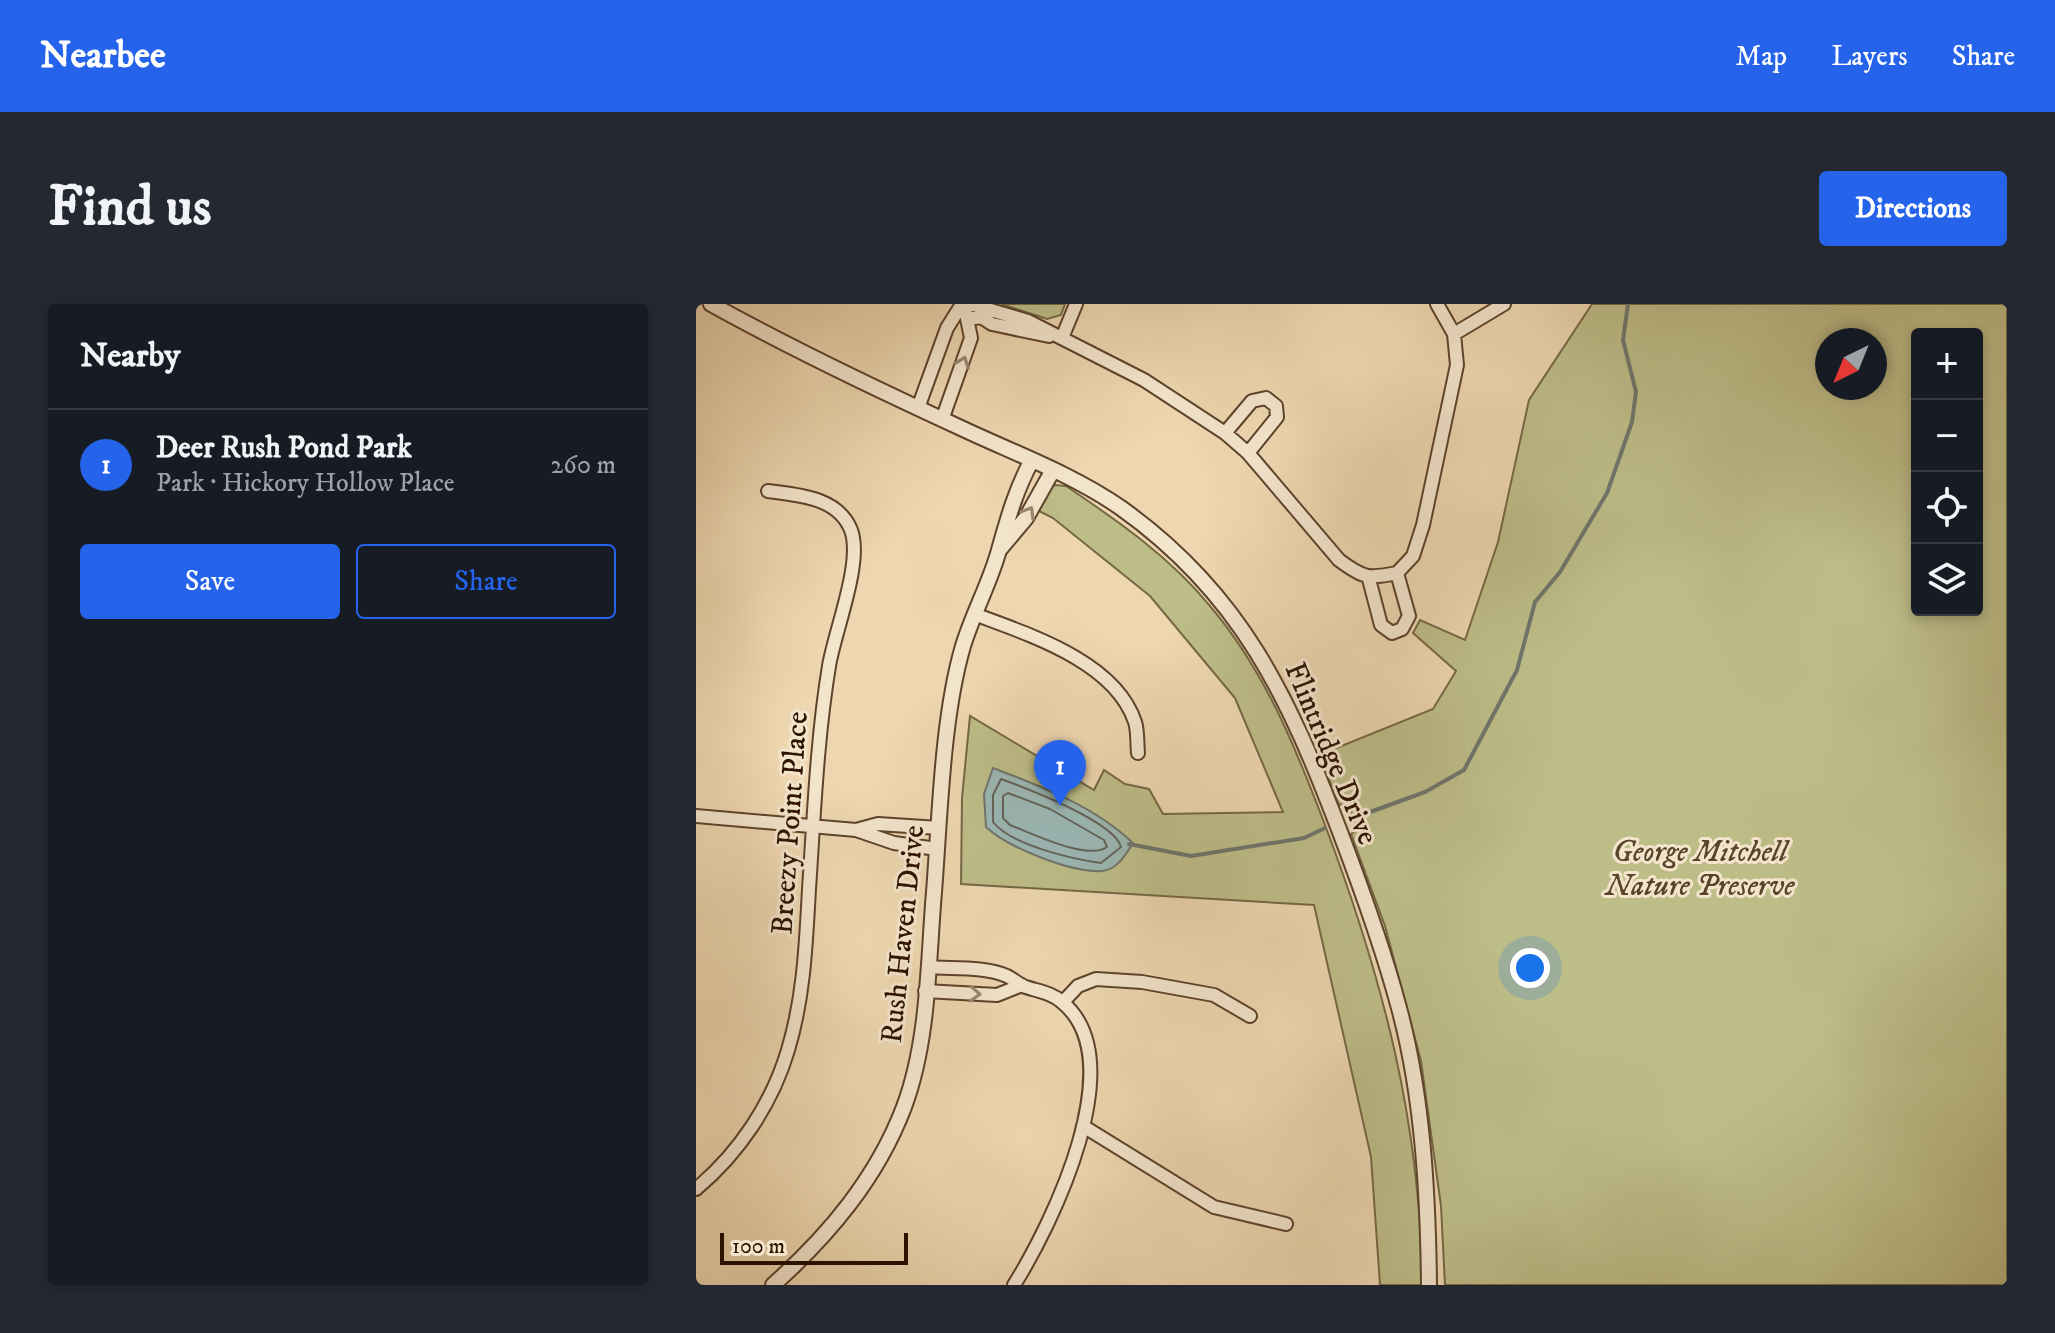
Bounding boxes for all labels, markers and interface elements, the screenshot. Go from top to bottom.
text: Nearbee [40,32,166,80]
text: Map [1736,39,1787,74]
text: Layers [1831,39,1908,74]
text: Share [1952,39,2015,74]
button: Directions [1819,171,2007,246]
text: Find us [48,173,212,243]
north arrow [1815,328,1887,400]
map controls [1911,328,1983,616]
button: + [1911,328,1983,400]
text: Nearby [80,335,181,377]
one-way arrow [953,356,969,370]
button: − [1911,400,1983,472]
text: Deer Rush Pond Park [156,430,412,467]
text: 1 [101,449,111,482]
text: 260 m [551,449,616,482]
text: Park · Hickory Hollow Place [156,467,455,500]
button: locate [1911,472,1983,544]
one-way arrow [1020,506,1035,520]
button: Save [80,544,340,619]
button: Share [356,544,616,619]
button: layers [1911,544,1983,616]
street label: Flintridge Drive [1276,657,1386,850]
street label: Breezy Point Place [764,710,817,936]
pin: 1 [1034,740,1086,806]
street label: Rush Haven Drive [874,823,933,1045]
park label: George Mitchell Nature Preserve [1604,834,1795,905]
your location [1510,948,1550,988]
one-way arrow [969,985,982,1002]
scale bar [720,1229,908,1265]
text: 100 m [732,1233,785,1260]

